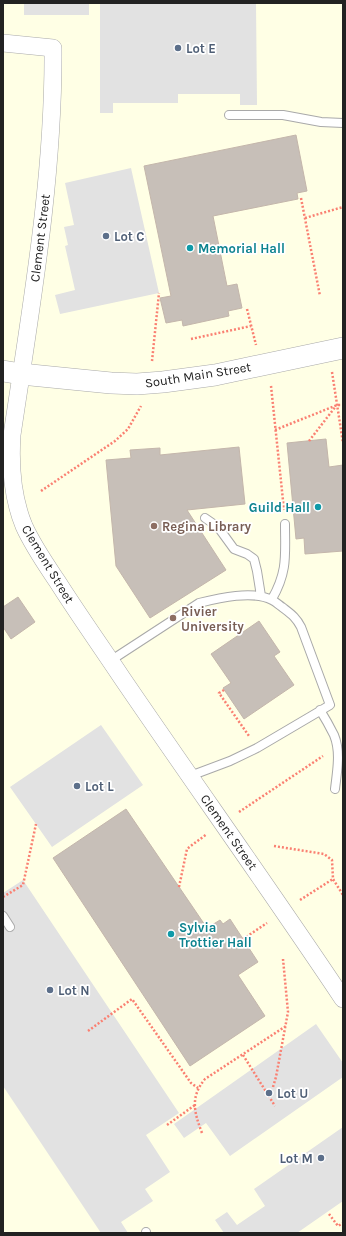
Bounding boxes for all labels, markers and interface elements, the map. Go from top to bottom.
place label: Lot E [186,41,216,56]
marker: Lot E [173,43,183,53]
street label: Clement Street [27,193,53,283]
place label: Lot C [114,229,144,244]
marker: Lot C [101,231,111,241]
place label: Memorial Hall [198,241,285,256]
marker: Memorial Hall [185,243,195,253]
street label: South Main Street [144,359,252,391]
place label: Guild Hall [249,500,310,515]
marker: Guild Hall [313,502,323,512]
place label: Regina Library [162,519,252,534]
marker: Regina Library [149,521,159,531]
street label: Clement Street [19,522,77,606]
place label: Rivier University [181,604,244,634]
marker: Rivier University [168,613,178,623]
place label: Lot L [85,779,114,794]
marker: Lot L [72,781,82,791]
street label: Clement Street [197,791,261,873]
place label: Sylvia Trottier Hall [179,920,252,950]
marker: Sylvia Trottier Hall [166,929,176,939]
place label: Lot N [58,983,90,998]
marker: Lot N [45,985,55,995]
place label: Lot U [277,1086,308,1101]
marker: Lot U [264,1088,274,1098]
place label: Lot M [279,1151,313,1166]
marker: Lot M [316,1153,326,1163]

